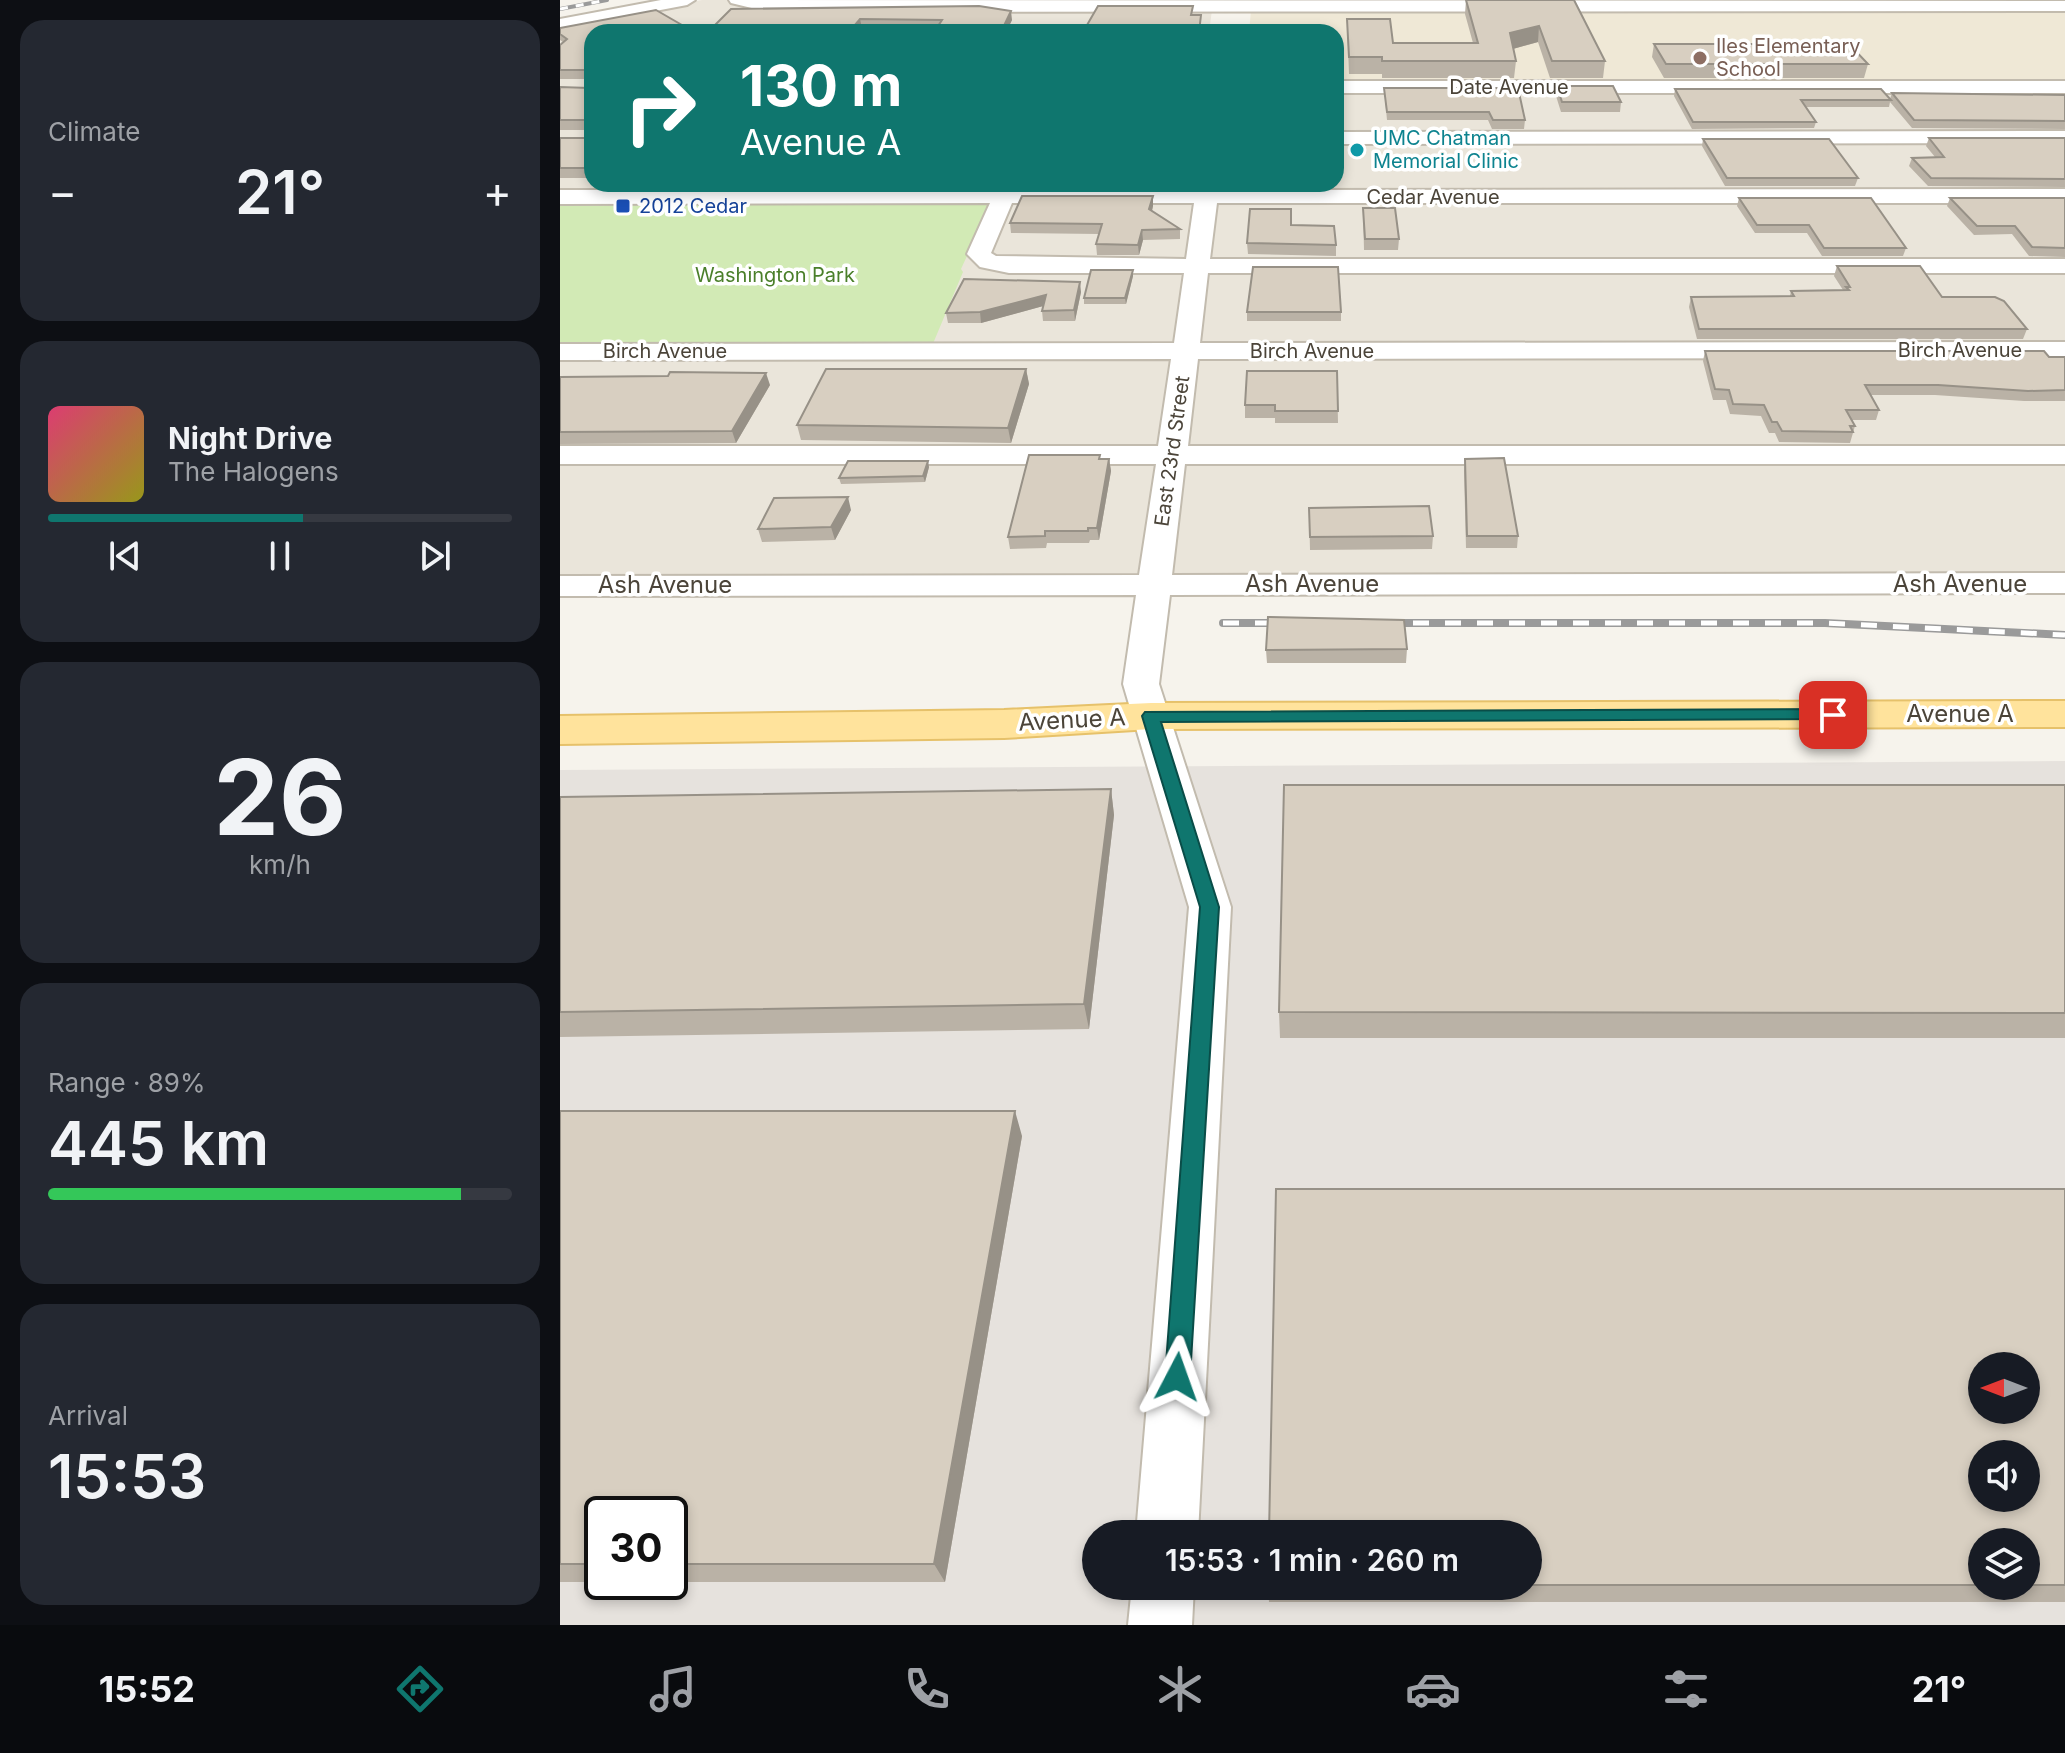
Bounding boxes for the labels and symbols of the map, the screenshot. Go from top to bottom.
place label: Iles Elementary School [1716,34,1861,81]
marker: Iles Elementary School [1691,49,1709,67]
street label: Date Avenue [1449,75,1569,99]
place label: UMC Chatman Memorial Clinic [1373,126,1519,173]
marker: UMC Chatman Memorial Clinic [1348,141,1366,159]
street label: Cedar Avenue [1366,185,1500,209]
place label: 2012 Cedar [639,194,748,218]
marker: 2012 Cedar [614,197,632,215]
park label: Washington Park [695,263,855,287]
street label: Birch Avenue [1898,338,2022,362]
street label: Birch Avenue [603,339,727,363]
street label: Birch Avenue [1250,339,1374,363]
street label: East 23rd Street [1150,374,1195,528]
street label: Ash Avenue [1245,569,1379,598]
street label: Ash Avenue [1893,569,2027,598]
street label: Ash Avenue [598,570,732,599]
pin [1799,681,1867,749]
street label: Avenue A [1906,699,2014,728]
street label: Avenue A [1017,702,1126,737]
position arrow [1135,1335,1219,1419]
north arrow [1968,1352,2040,1424]
speed limit sign: 30 [584,1496,688,1600]

